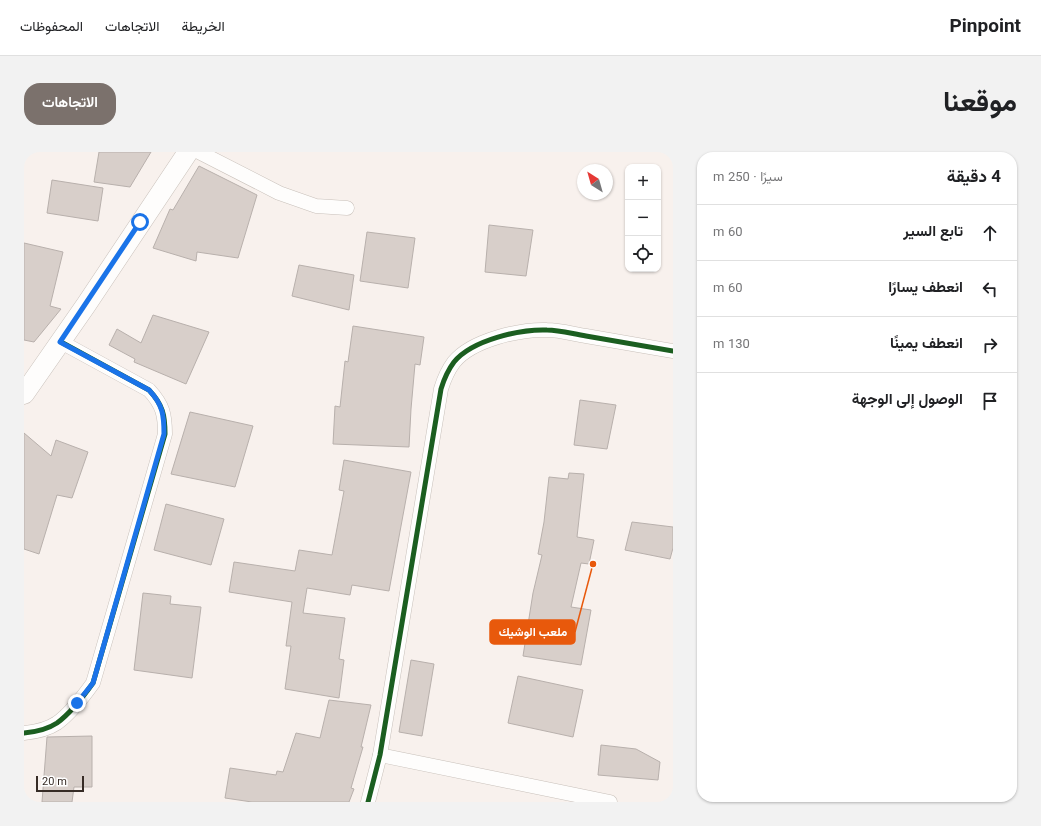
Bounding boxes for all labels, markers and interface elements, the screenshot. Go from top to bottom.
text: Pinpoint [950,13,1021,42]
text: المحفوظات [20,17,83,39]
text: الاتجاهات [105,17,159,39]
text: الخريطة [181,17,225,39]
text: موقعنا [943,82,1017,126]
button: الاتجاهات [24,83,116,125]
north arrow [577,164,613,200]
map controls [625,164,661,272]
button: + [625,164,661,200]
text: 4 دقيقة [947,165,1001,191]
text: سيرًا · 250 m [713,168,783,188]
button: − [625,200,661,236]
route start [131,213,149,231]
text: تابع السير [903,221,963,244]
icon: ahead [979,222,1001,244]
text: 60 m [713,223,743,243]
button: locate [625,236,661,272]
text: انعطف يسارًا [888,277,963,300]
icon: left [979,278,1001,300]
text: 60 m [713,279,743,299]
text: انعطف يمينًا [890,333,963,356]
icon: right [979,334,1001,356]
text: 130 m [713,335,750,355]
text: الوصول إلى الوجهة [852,389,963,412]
icon: arrive [979,390,1001,412]
callout: ملعب الوشيك [490,620,575,644]
text: ملعب الوشيك [499,624,568,642]
route end [68,694,86,712]
scale bar [36,774,84,793]
text: 20 m [42,774,67,791]

